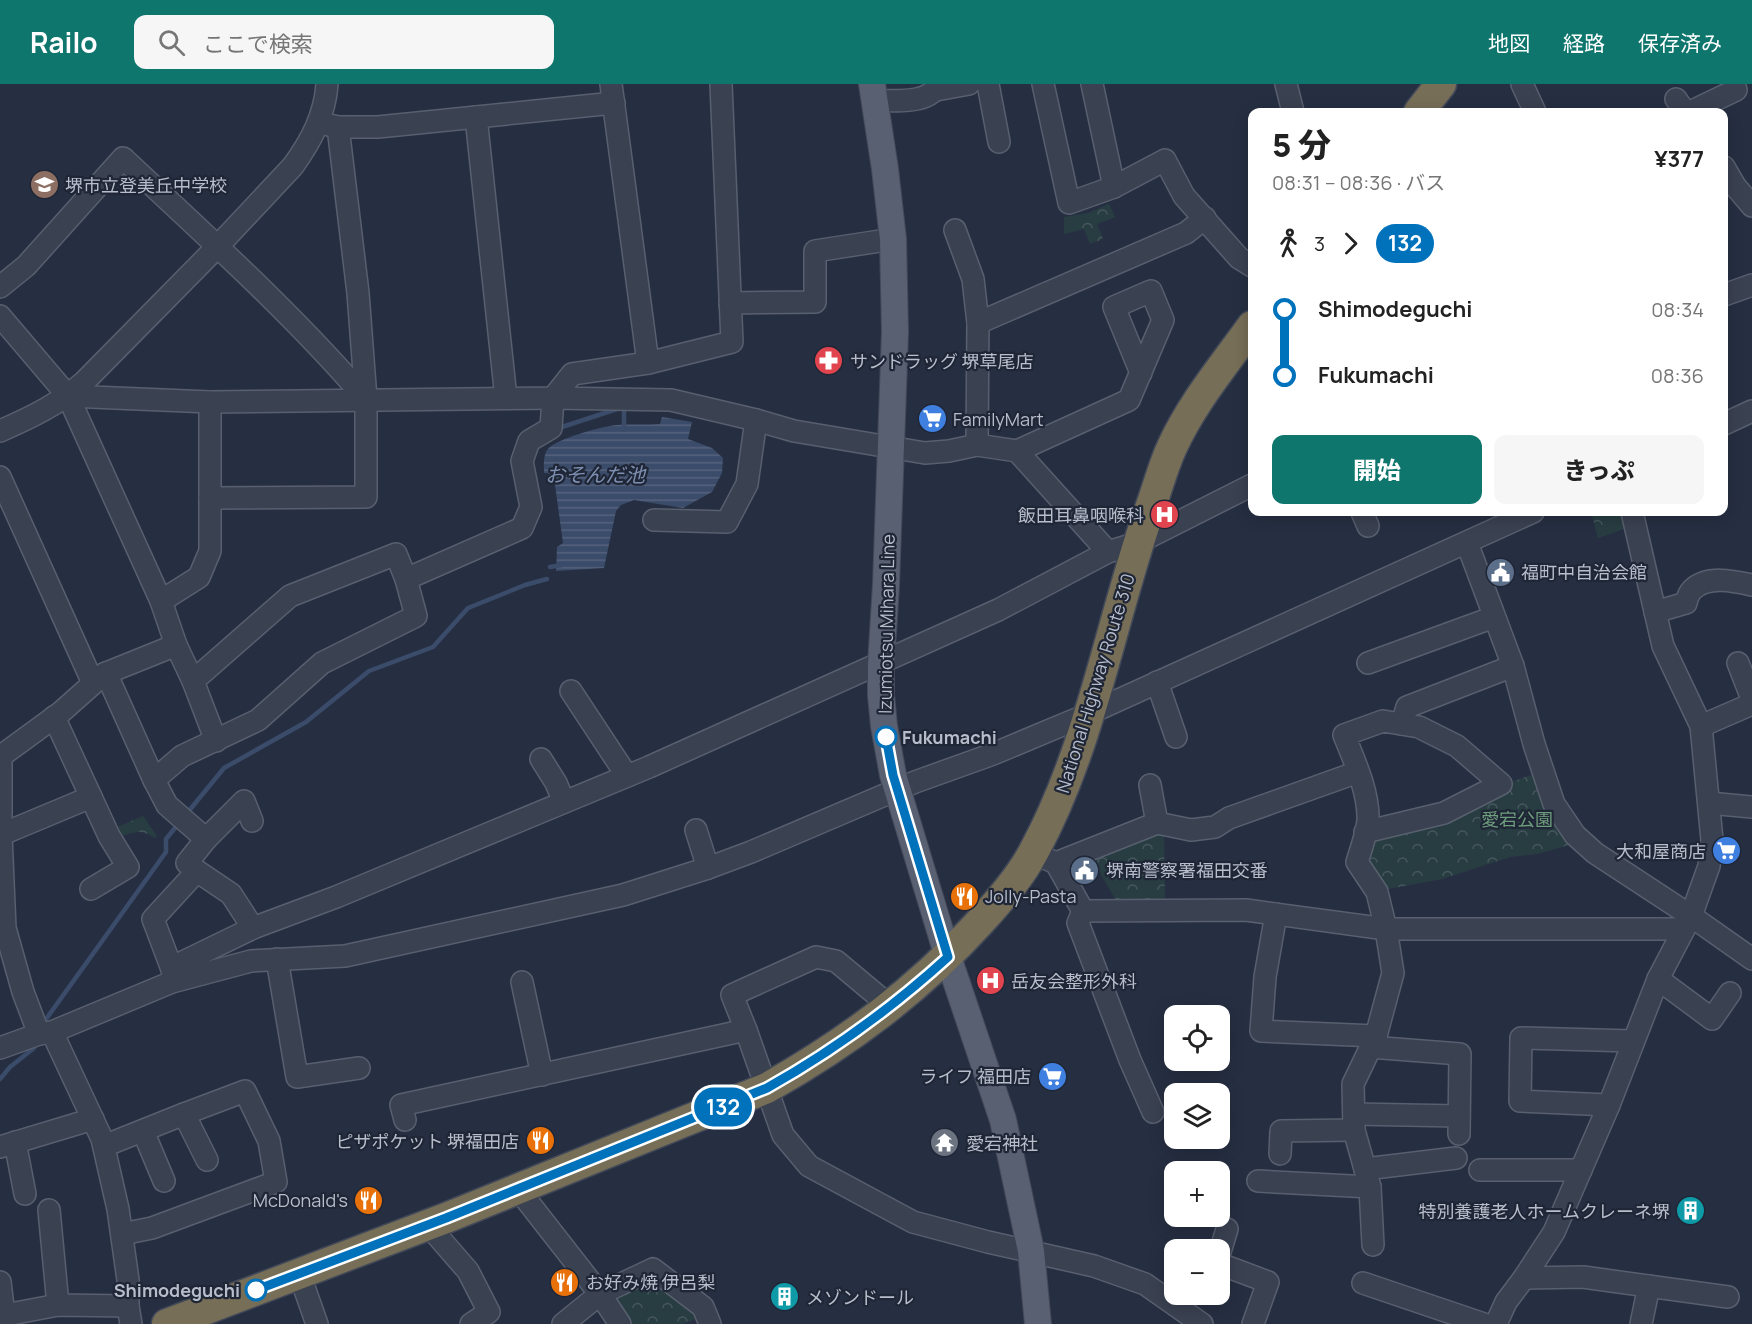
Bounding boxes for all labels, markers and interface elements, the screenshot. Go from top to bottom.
search box [134,15,554,69]
text: Railo [30,23,98,61]
icon: search [155,26,188,59]
text: ここで検索 [203,29,313,59]
text: 地図 [1488,29,1530,57]
text: 経路 [1563,29,1605,57]
text: 保存済み [1638,29,1722,57]
text: 5 分 [1272,122,1331,167]
text: ¥377 [1654,144,1704,174]
school or university icon: 堺市立登美丘中学校 [28,169,60,201]
text: 08:31 – 08:36 · バス [1272,169,1445,196]
place label: 堺市立登美丘中学校 [65,173,227,197]
icon: walk [1272,227,1305,260]
icon: forward [1334,227,1367,260]
text: 132 [1388,229,1422,257]
text: 3 [1314,230,1325,257]
text: Shimodeguchi [1318,294,1472,324]
text: 08:34 [1651,296,1704,323]
pharmacy icon: サンドラッグ 堺草尾店 [813,345,845,377]
place label: サンドラッグ 堺草尾店 [850,349,1034,373]
text: Fukumachi [1318,360,1434,390]
text: 08:36 [1651,362,1704,389]
supermarket icon: FamilyMart [916,403,948,435]
place label: FamilyMart [953,407,1044,431]
button: 開始 [1272,435,1482,504]
button: きっぷ [1494,435,1704,504]
water label: おそんだ池 [545,461,647,488]
hospital icon: 飯田耳鼻咽喉科 [1149,499,1181,531]
place label: 飯田耳鼻咽喉科 [1018,503,1144,527]
street label: Izumiotsu Mihara Line [872,534,900,714]
public building icon: 福町中自治会館 [1484,556,1516,588]
place label: 福町中自治会館 [1521,560,1647,584]
street label: National Highway Route 310 [1050,570,1140,796]
place label: Fukumachi [902,725,997,749]
marker: Fukumachi [875,726,897,748]
park label: 愛宕公園 [1481,807,1553,831]
supermarket icon: 大和屋商店 [1711,835,1743,867]
place label: 大和屋商店 [1616,839,1706,863]
public building icon: 堺南警察署福田交番 [1069,854,1101,886]
place label: 堺南警察署福田交番 [1106,858,1268,882]
restaurant icon: Jolly-Pasta [948,880,980,912]
place label: Jolly-Pasta [985,884,1077,908]
hospital icon: 岳友会整形外科 [974,965,1006,997]
place label: 岳友会整形外科 [1011,969,1137,993]
map controls [1164,1005,1230,1305]
button: locate [1164,1005,1230,1071]
supermarket icon: ライフ 福田店 [1036,1060,1068,1092]
place label: ライフ 福田店 [919,1064,1031,1088]
button: layers [1164,1083,1230,1149]
line badge: 132 [688,1088,758,1126]
text: 132 [706,1093,740,1121]
restaurant icon: ピザポケット 堺福田店 [524,1125,556,1157]
temple icon: 愛宕神社 [929,1127,961,1159]
place label: ピザポケット 堺福田店 [335,1129,519,1153]
place label: 愛宕神社 [966,1131,1038,1155]
button: + [1164,1161,1230,1227]
restaurant icon: McDonald's [353,1184,385,1216]
place label: McDonald's [253,1188,348,1212]
building icon: 特別養護老人ホームクレーネ堺 [1675,1195,1707,1227]
place label: 特別養護老人ホームクレーネ堺 [1419,1199,1670,1223]
button: − [1164,1239,1230,1305]
restaurant icon: お好み焼 伊呂梨 [549,1266,581,1298]
place label: お好み焼 伊呂梨 [586,1270,716,1294]
place label: Shimodeguchi [114,1278,240,1302]
marker: Shimodeguchi [245,1279,267,1301]
building icon: メゾンドール [769,1281,801,1313]
place label: メゾンドール [806,1285,914,1309]

